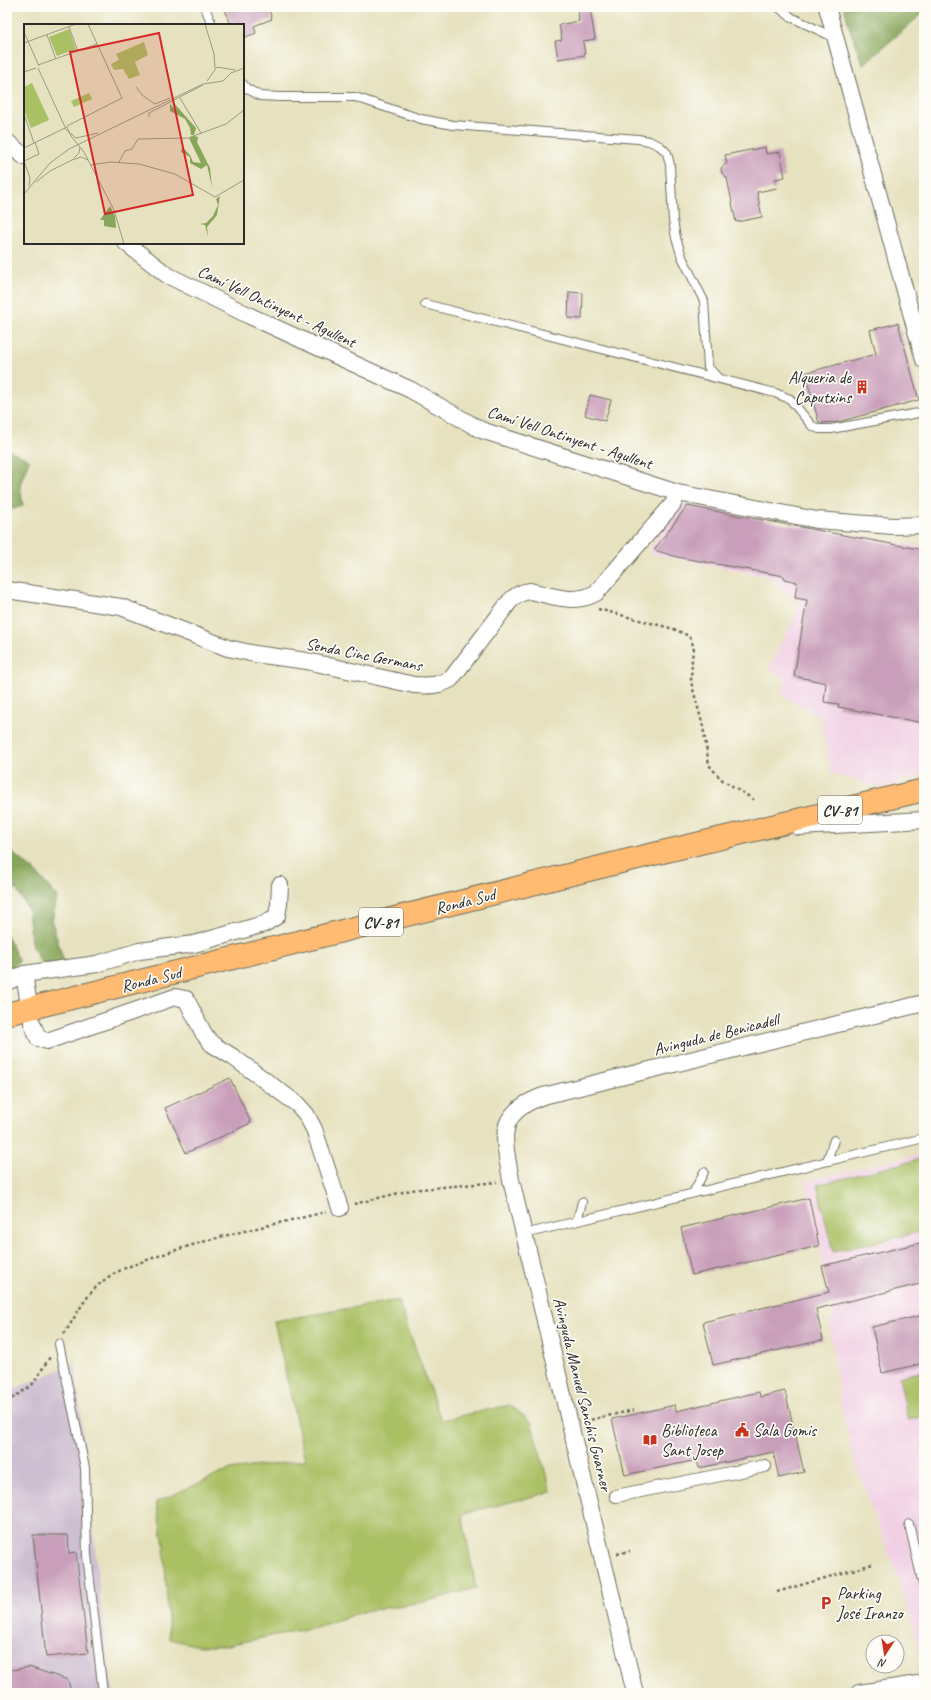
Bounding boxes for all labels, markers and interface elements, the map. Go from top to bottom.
inset map [24,24,244,244]
street label: Camí Vell Ontinyent - Agullent [194,261,361,353]
place label: Alqueria de Caputxins [788,367,852,408]
building icon: Alqueria de Caputxins [854,379,870,395]
street label: Camí Vell Ontinyent - Agullent [485,401,657,475]
street label: Senda Cinc Germans [304,633,425,676]
road number: CV-81 [818,796,862,824]
street label: Ronda Sud [433,883,500,919]
road number: CV-81 [359,908,403,936]
street label: Ronda Sud [119,961,186,997]
street label: Avinguda de Benicadell [651,1008,784,1060]
street label: Avinguda Manuel Sanchis Guarner [548,1295,617,1495]
place label: Biblioteca Sant Josep [661,1420,724,1461]
place label: Sala Gomis [753,1420,818,1441]
public building icon: Sala Gomis [734,1422,750,1438]
library icon: Biblioteca Sant Josep [642,1432,658,1448]
place label: Parking José Iranzo [836,1583,905,1624]
parking icon: Parking José Iranzo [818,1595,834,1611]
north arrow [865,1634,905,1674]
text: N [876,1656,888,1671]

